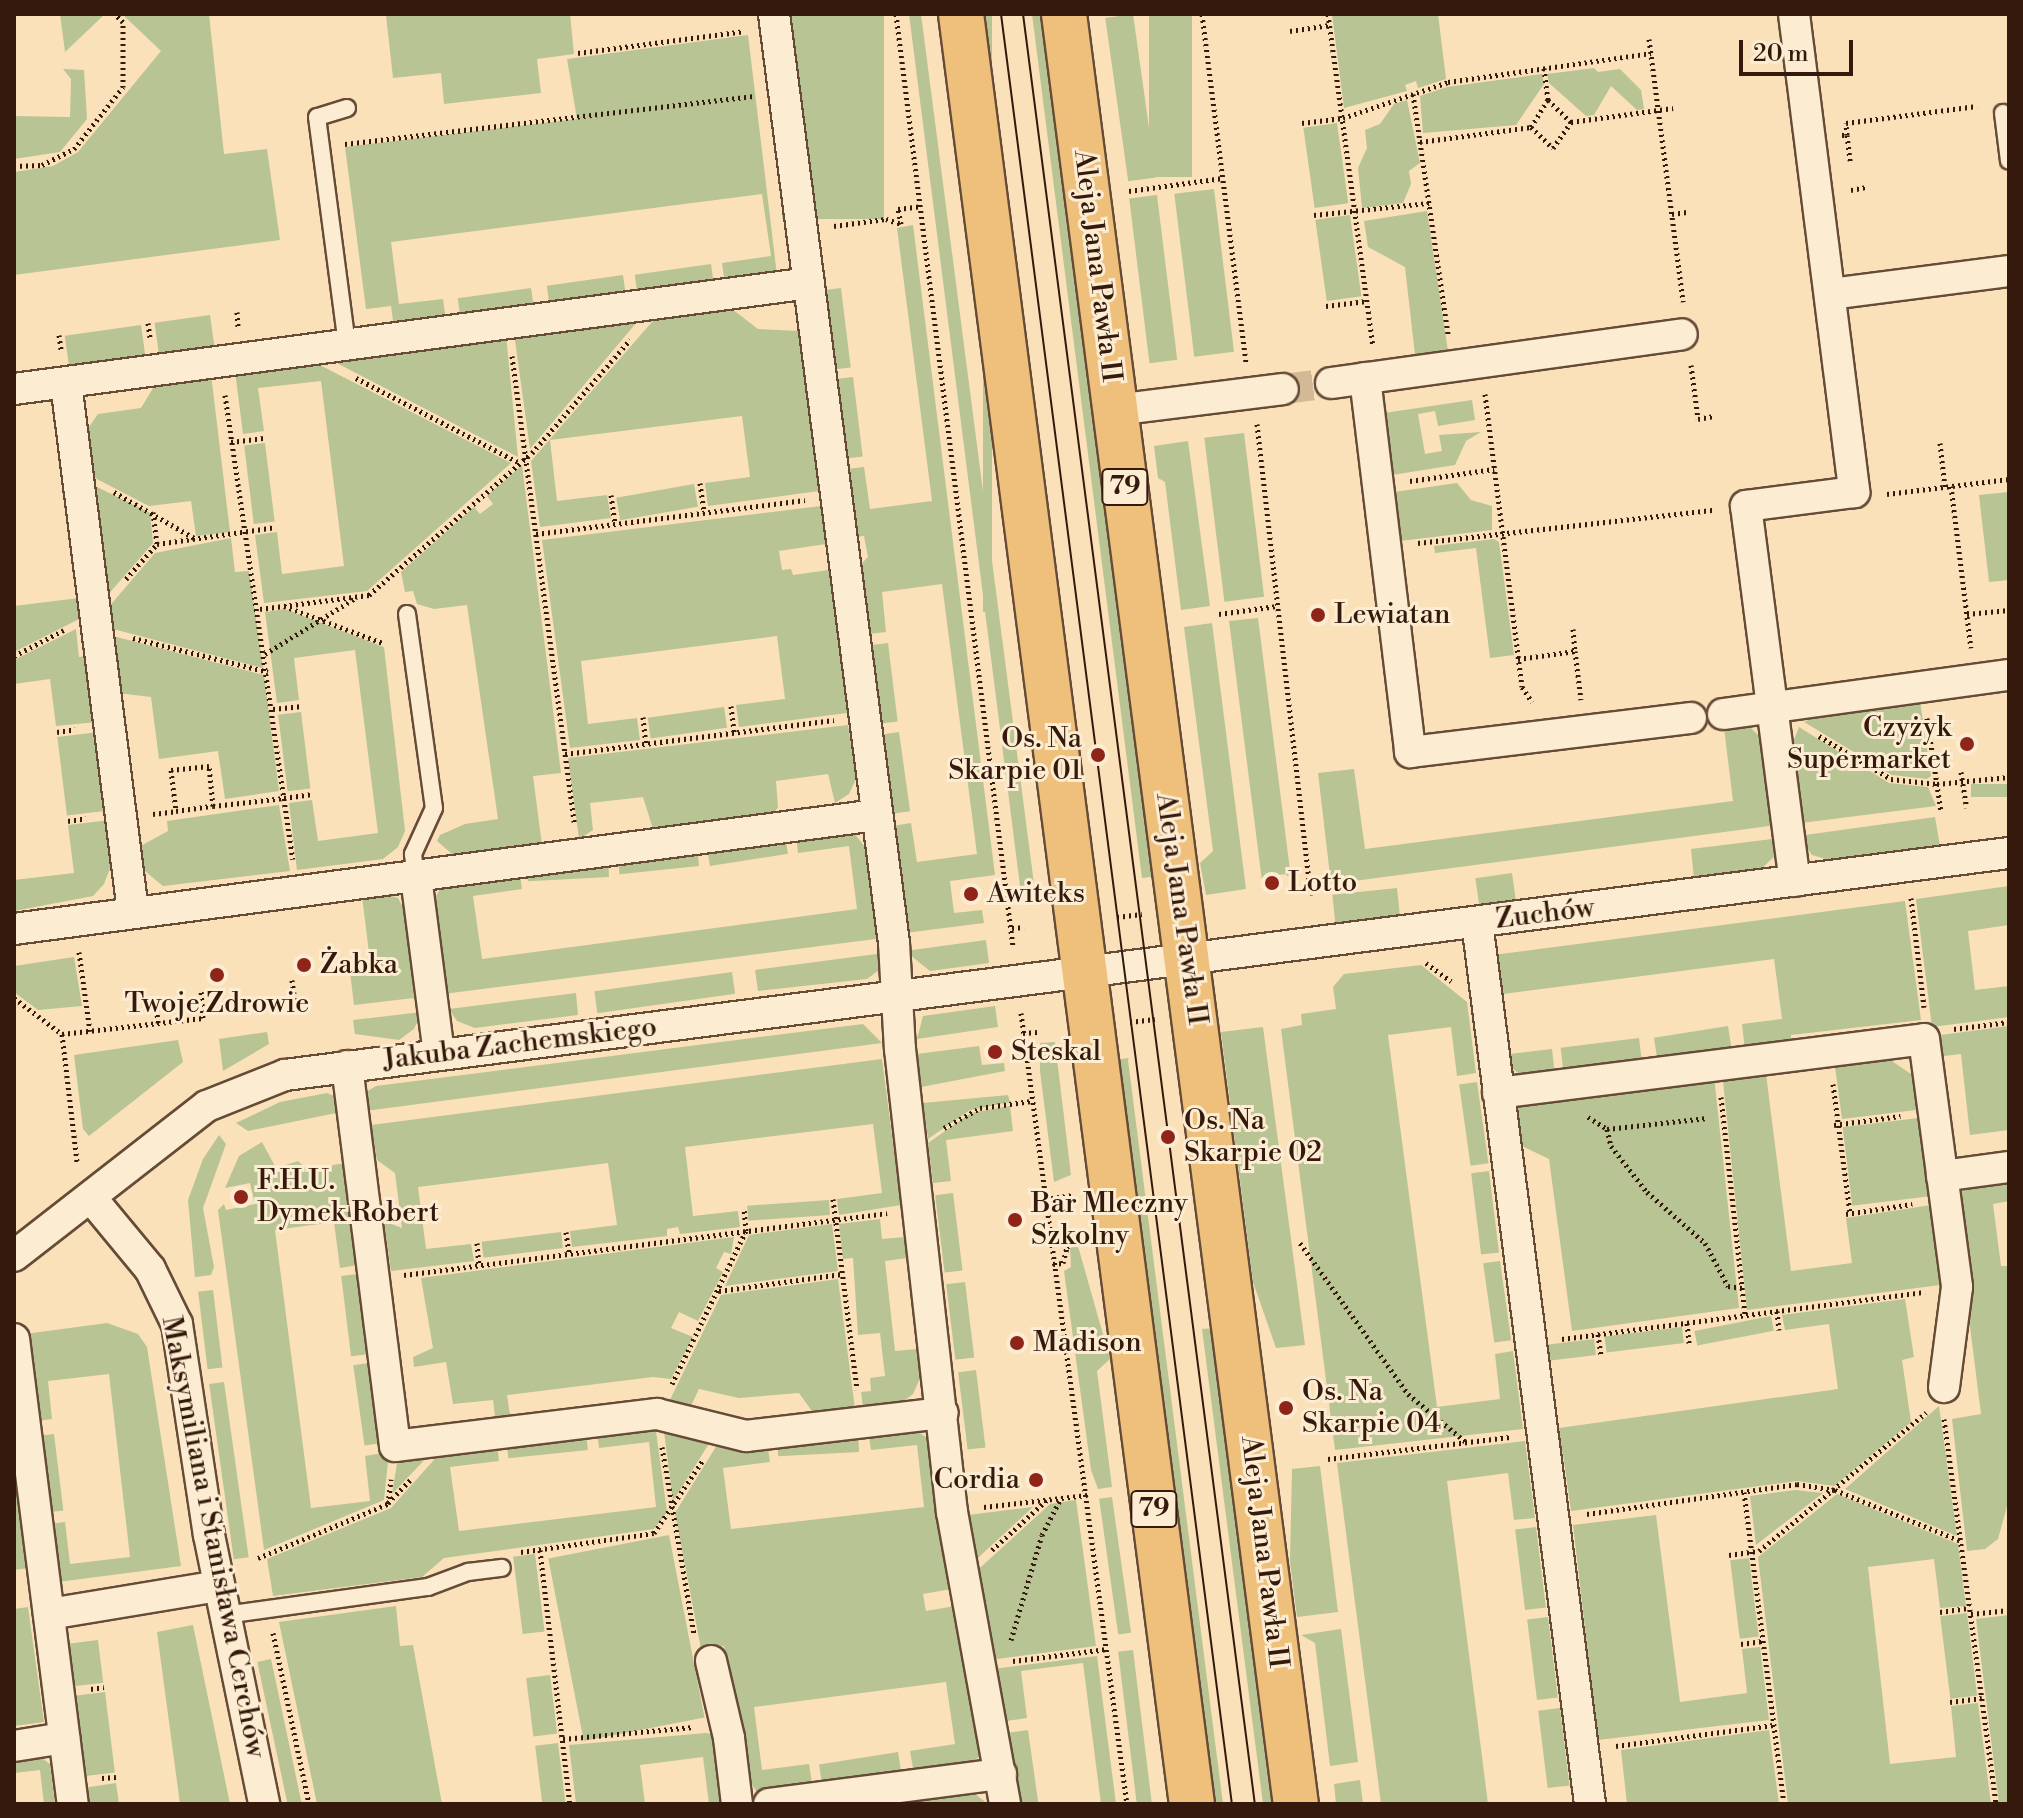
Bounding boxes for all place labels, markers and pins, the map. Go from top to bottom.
place label: Lewiatan [1334,598,1451,632]
marker: Lewiatan [1309,606,1327,624]
place label: Czyżyk Supermarket [1787,711,1951,777]
place label: Os. Na Skarpie 01 [948,722,1082,788]
marker: Czyżyk Supermarket [1958,735,1976,753]
marker: Os. Na Skarpie 01 [1089,746,1107,764]
place label: Lotto [1288,866,1357,900]
marker: Lotto [1263,874,1281,892]
place label: Awiteks [987,877,1085,911]
marker: Awiteks [962,885,980,903]
place label: Żabka [320,948,398,982]
marker: Żabka [295,956,313,974]
marker: Twoje Zdrowie [208,966,226,984]
place label: Twoje Zdrowie [125,987,309,1021]
place label: Steskal [1011,1035,1101,1069]
marker: Steskal [986,1043,1004,1061]
place label: Os. Na Skarpie 02 [1184,1104,1322,1170]
marker: Os. Na Skarpie 02 [1159,1128,1177,1146]
place label: F.H.U. Dymek Robert [257,1164,439,1230]
place label: Bar Mleczny Szkolny [1031,1187,1188,1253]
marker: F.H.U. Dymek Robert [232,1188,250,1206]
marker: Bar Mleczny Szkolny [1006,1211,1024,1229]
place label: Madison [1033,1326,1142,1360]
marker: Madison [1008,1334,1026,1352]
place label: Os. Na Skarpie 04 [1302,1375,1441,1441]
marker: Os. Na Skarpie 04 [1277,1399,1295,1417]
place label: Cordia [934,1463,1020,1497]
marker: Cordia [1027,1471,1045,1489]

